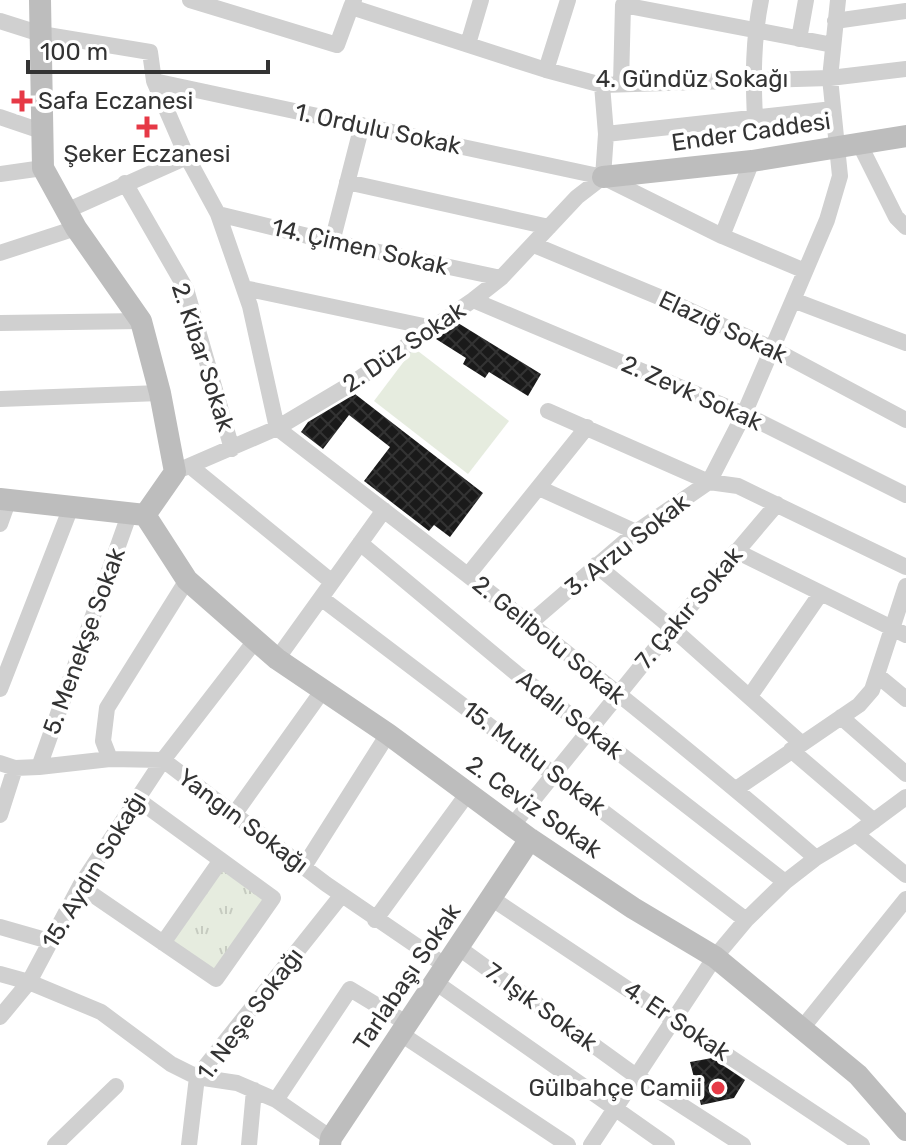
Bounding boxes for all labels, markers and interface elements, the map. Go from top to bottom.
scale bar [28,24,268,74]
text: 100 m [40,38,108,66]
street label: 4. Gündüz Sokağı [596,65,788,93]
place label: Safa Eczanesi [38,87,193,115]
marker: Safa Eczanesi [13,92,31,110]
street label: 1. Ordulu Sokak [293,98,464,160]
street label: Ender Caddesi [670,107,832,157]
marker: Şeker Eczanesi [138,118,156,136]
place label: Şeker Eczanesi [63,140,231,168]
street label: 14. Çimen Sokak [269,213,452,281]
street label: 2. Kibar Sokak [166,279,240,435]
street label: Elazığ Sokak [654,285,792,369]
street label: 2. Düz Sokak [337,295,471,398]
street label: 2. Zevk Sokak [617,350,767,437]
street label: 3. Arzu Sokak [559,487,695,602]
street label: 7. Çakır Sokak [630,541,749,675]
street label: 5. Menekşe Sokak [37,543,131,738]
street label: 2. Gelibolu Sokak [467,570,631,710]
street label: Adalı Sokak [511,665,629,766]
street label: 15. Mutlu Sokak [457,695,612,821]
street label: 2. Ceviz Sokak [461,750,608,864]
street label: Yangın Sokağı [172,763,314,879]
street label: 15. Aydın Sokağı [36,786,152,954]
street label: Tarlabaşı Sokak [348,898,467,1056]
street label: 1. Neşe Sokağı [191,942,309,1086]
street label: 7. Işık Sokak [479,957,603,1057]
street label: 4. Er Sokak [619,975,736,1067]
place label: Gülbahçe Camii [528,1074,702,1102]
marker: Gülbahçe Camii [709,1079,727,1097]

